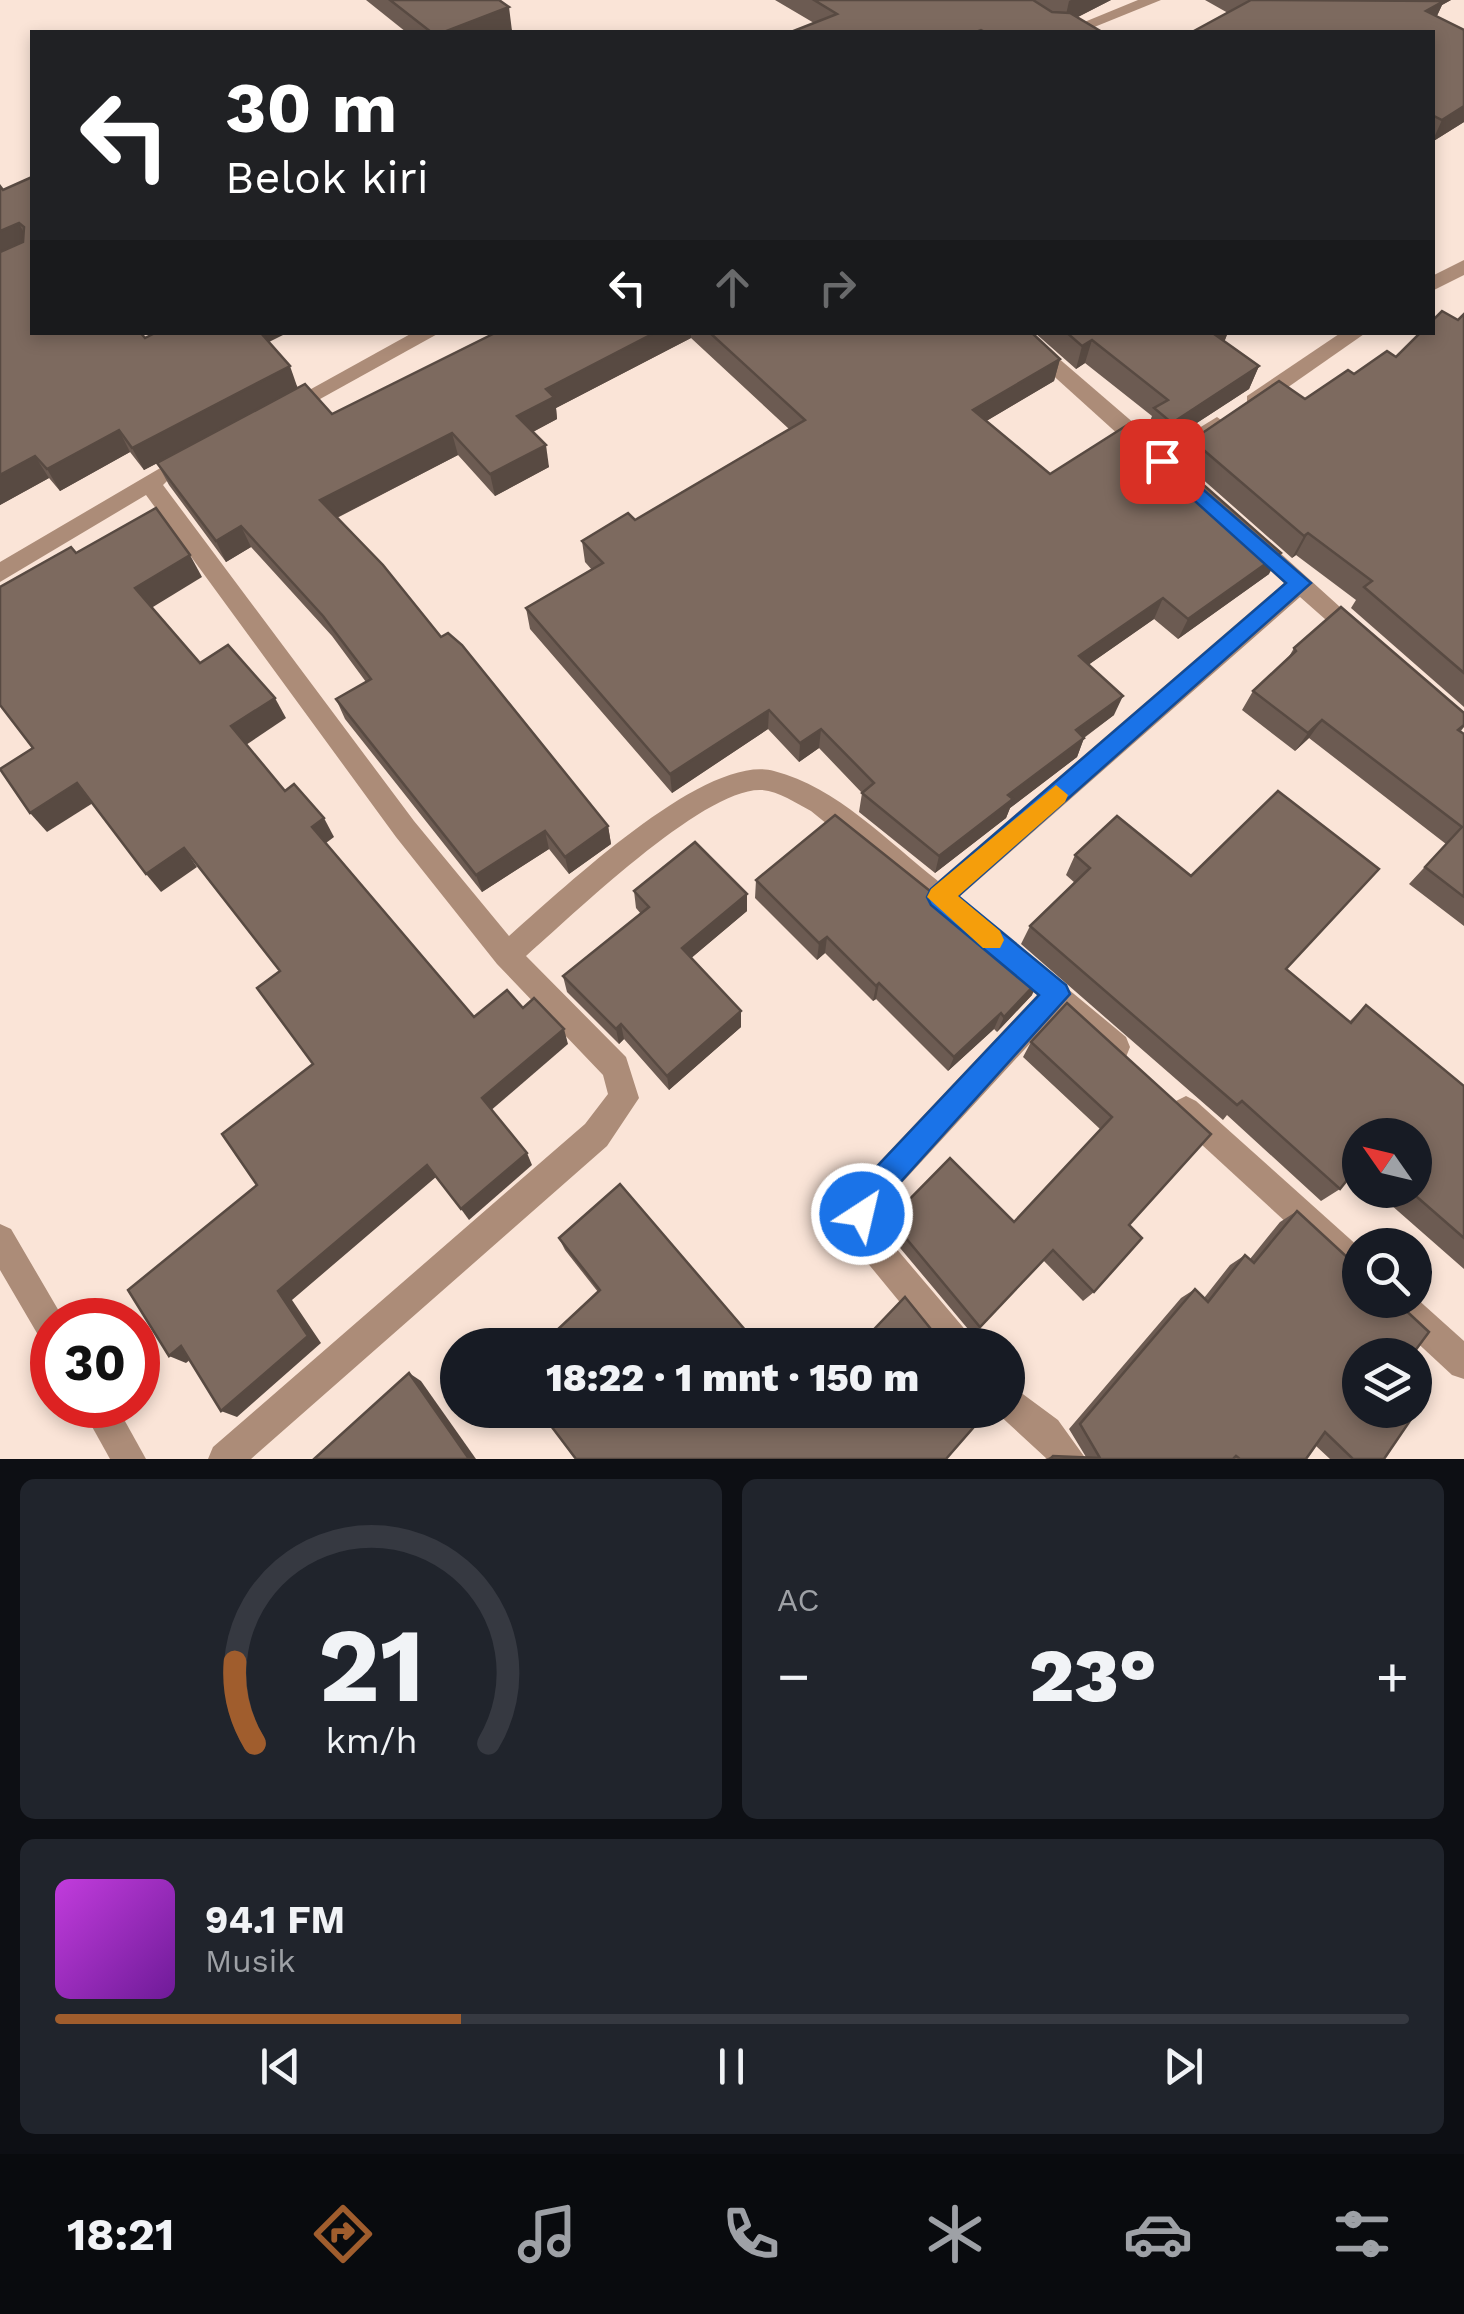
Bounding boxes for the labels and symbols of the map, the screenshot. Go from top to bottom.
pin [1120,419,1205,504]
north arrow [1342,1118,1432,1208]
position arrow [810,1162,914,1266]
speed limit sign: 30 [30,1298,160,1428]

